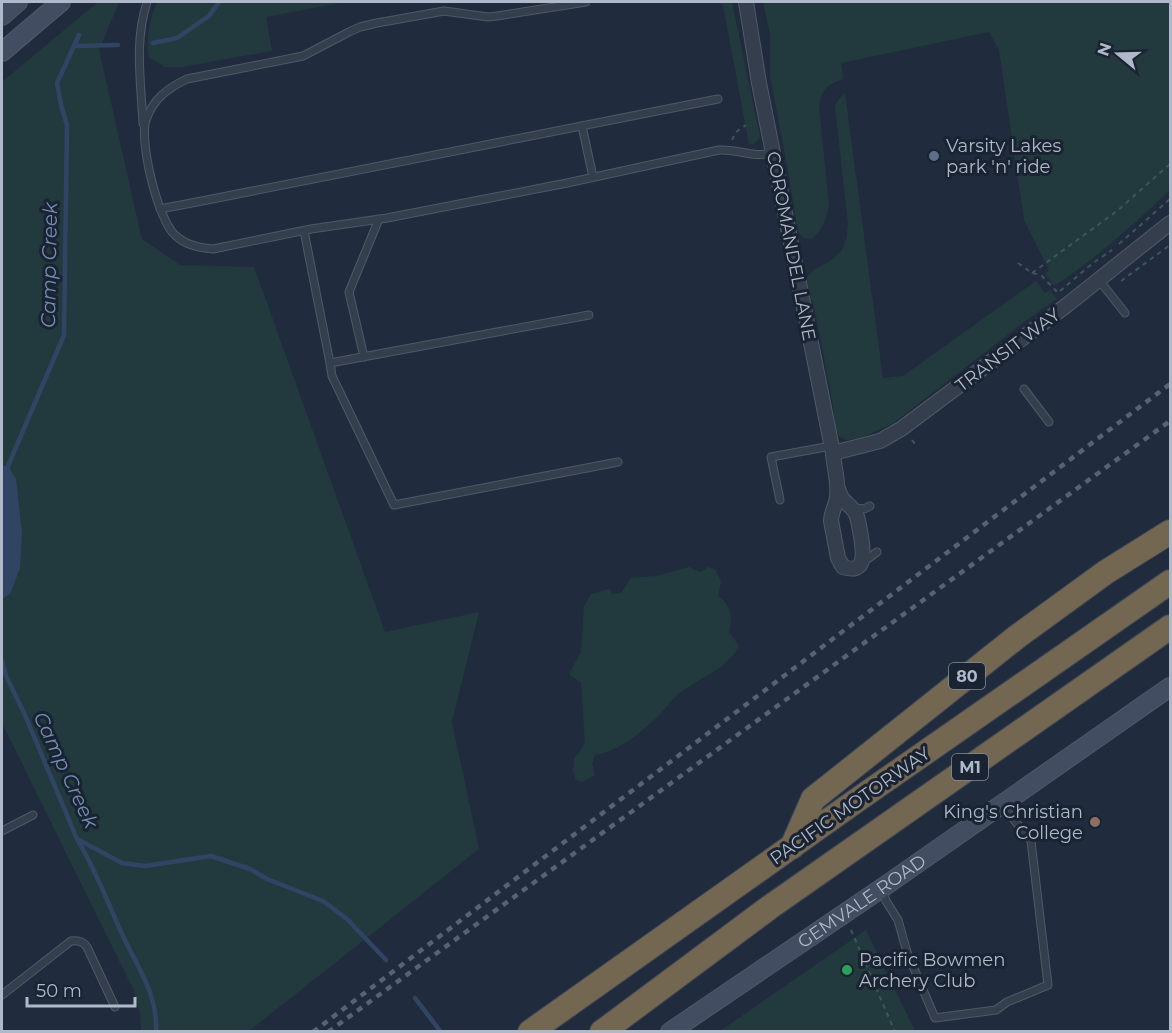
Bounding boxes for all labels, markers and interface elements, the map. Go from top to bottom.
north arrow [1088,24,1148,84]
text: N [1093,40,1115,58]
place label: Varsity Lakes park 'n' ride [946,135,1061,178]
street label: COROMANDEL LANE [762,149,820,343]
marker: Varsity Lakes park 'n' ride [927,149,941,163]
water label: Camp Creek [36,201,62,328]
street label: TRANSIT WAY [951,303,1065,396]
road number: 80 [949,663,985,689]
water label: Camp Creek [29,708,104,833]
street label: PACIFIC MOTORWAY [766,742,935,870]
road number: M1 [952,754,988,780]
place label: King's Christian College [943,801,1083,844]
marker: King's Christian College [1088,815,1102,829]
street label: GEMVALE ROAD [793,850,930,953]
place label: Pacific Bowmen Archery Club [859,949,1005,992]
marker: Pacific Bowmen Archery Club [840,963,854,977]
scale bar [27,970,135,1008]
text: 50 m [36,980,82,1002]

